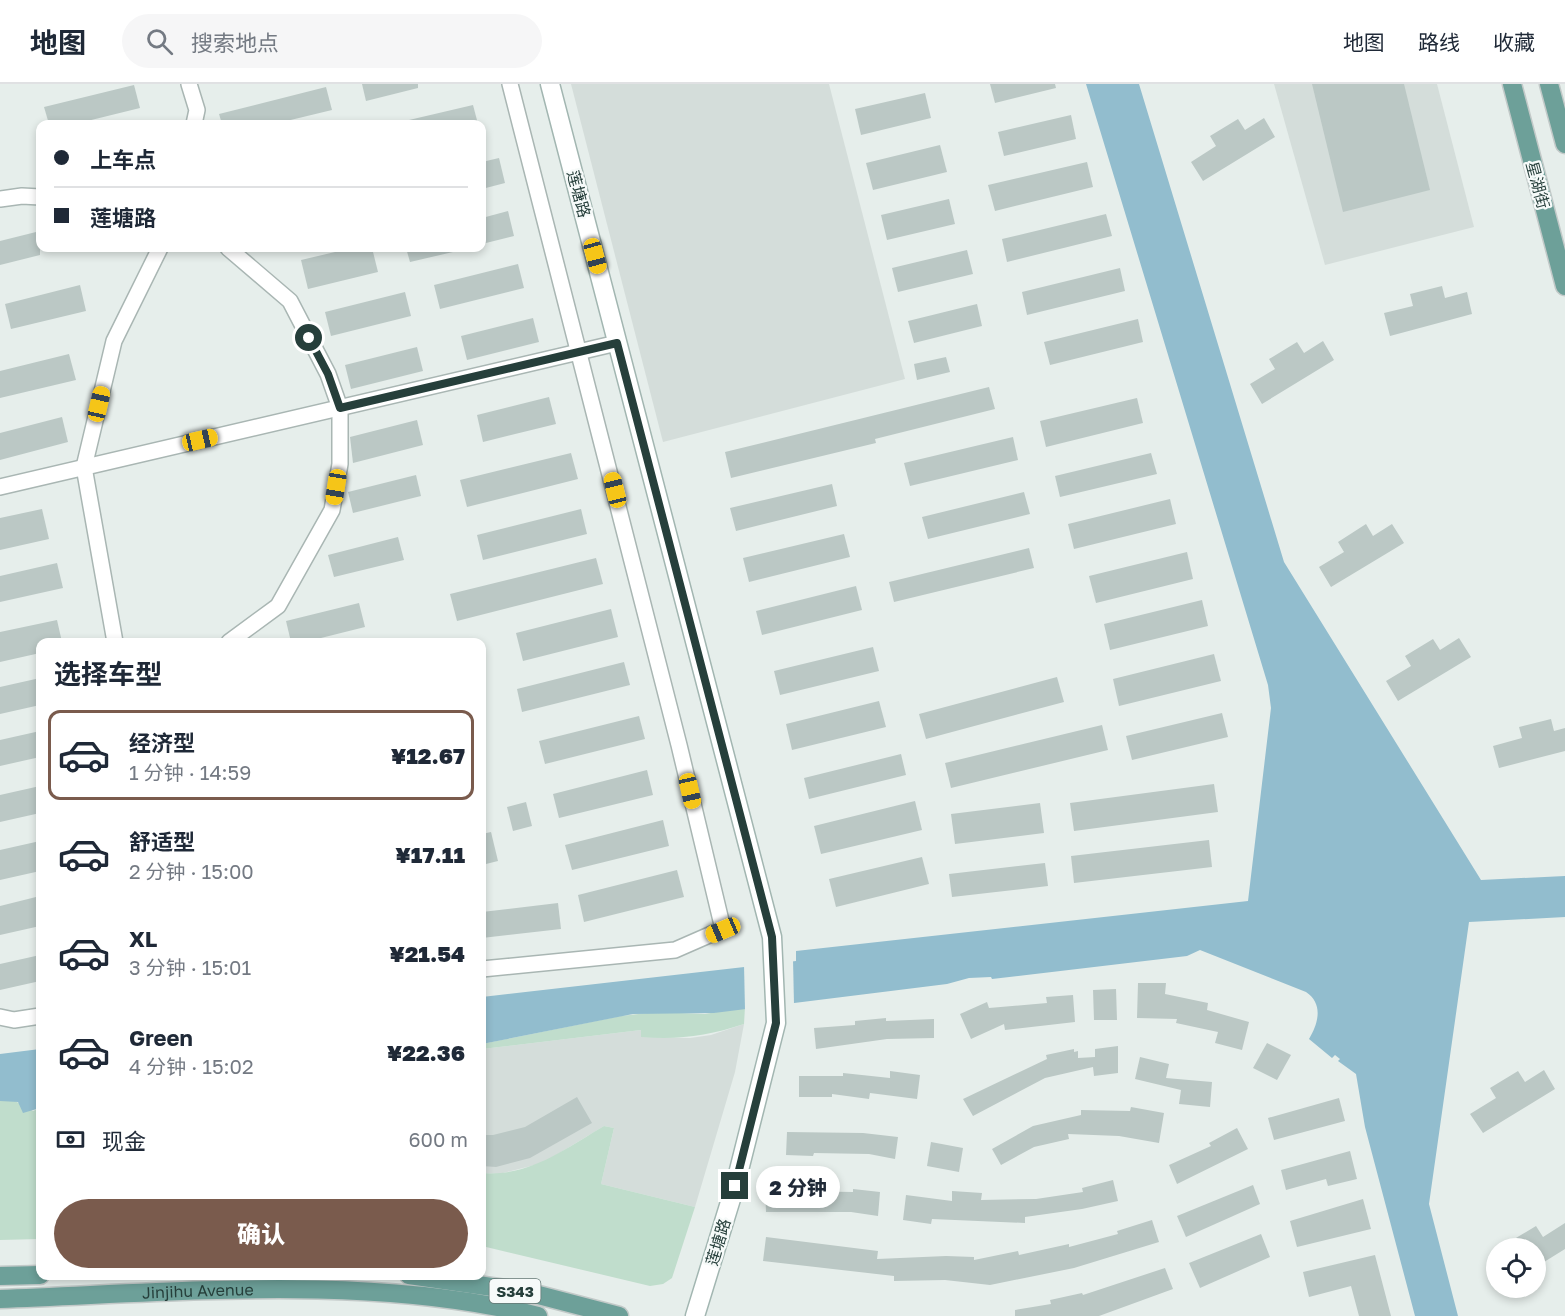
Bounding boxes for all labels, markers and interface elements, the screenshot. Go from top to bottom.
search box [122,14,542,68]
icon: search [143,25,176,58]
text: 地图 [30,26,86,59]
text: 搜索地点 [191,29,279,56]
text: 地图 [1343,29,1385,55]
text: 路线 [1418,29,1460,55]
text: 收藏 [1493,29,1535,55]
text: 上车点 [90,146,156,173]
street label: 星湖街 [1522,159,1554,211]
street label: 莲塘路 [563,168,595,220]
text: 莲塘路 [90,204,156,231]
car [582,236,608,276]
route start [295,324,322,351]
car [86,384,112,424]
car [180,427,220,453]
car [324,468,348,506]
car [602,470,628,510]
text: 选择车型 [54,658,162,690]
icon: car [57,728,111,782]
text: 经济型 [129,729,195,756]
text: ¥12.67 [391,742,465,769]
text: 1 分钟 · 14:59 [129,760,251,784]
car [677,771,703,811]
icon: car [57,827,111,881]
text: 舒适型 [129,828,195,855]
text: ¥17.11 [395,841,465,868]
text: 2 分钟 · 15:00 [129,859,254,883]
car [703,915,743,945]
text: XL [129,925,157,952]
icon: car [57,926,111,980]
text: ¥21.54 [389,940,465,967]
text: 3 分钟 · 15:01 [129,955,251,979]
text: Green [129,1024,193,1051]
icon: car [57,1025,111,1079]
text: ¥22.36 [387,1039,465,1066]
text: 4 分钟 · 15:02 [129,1054,254,1078]
icon: cash [54,1123,87,1156]
text: 现金 [102,1127,146,1154]
text: 600 m [408,1127,468,1151]
callout: 2 分钟 [756,1165,840,1207]
route end [721,1172,748,1199]
text: 2 分钟 [769,1175,827,1199]
button: 确认 [54,1199,468,1268]
street label: 莲塘路 [701,1216,735,1268]
map controls [1486,1238,1546,1298]
button: locate [1486,1238,1546,1298]
street label: Jinjihu Avenue [142,1279,254,1303]
road number: S343 [490,1279,540,1303]

